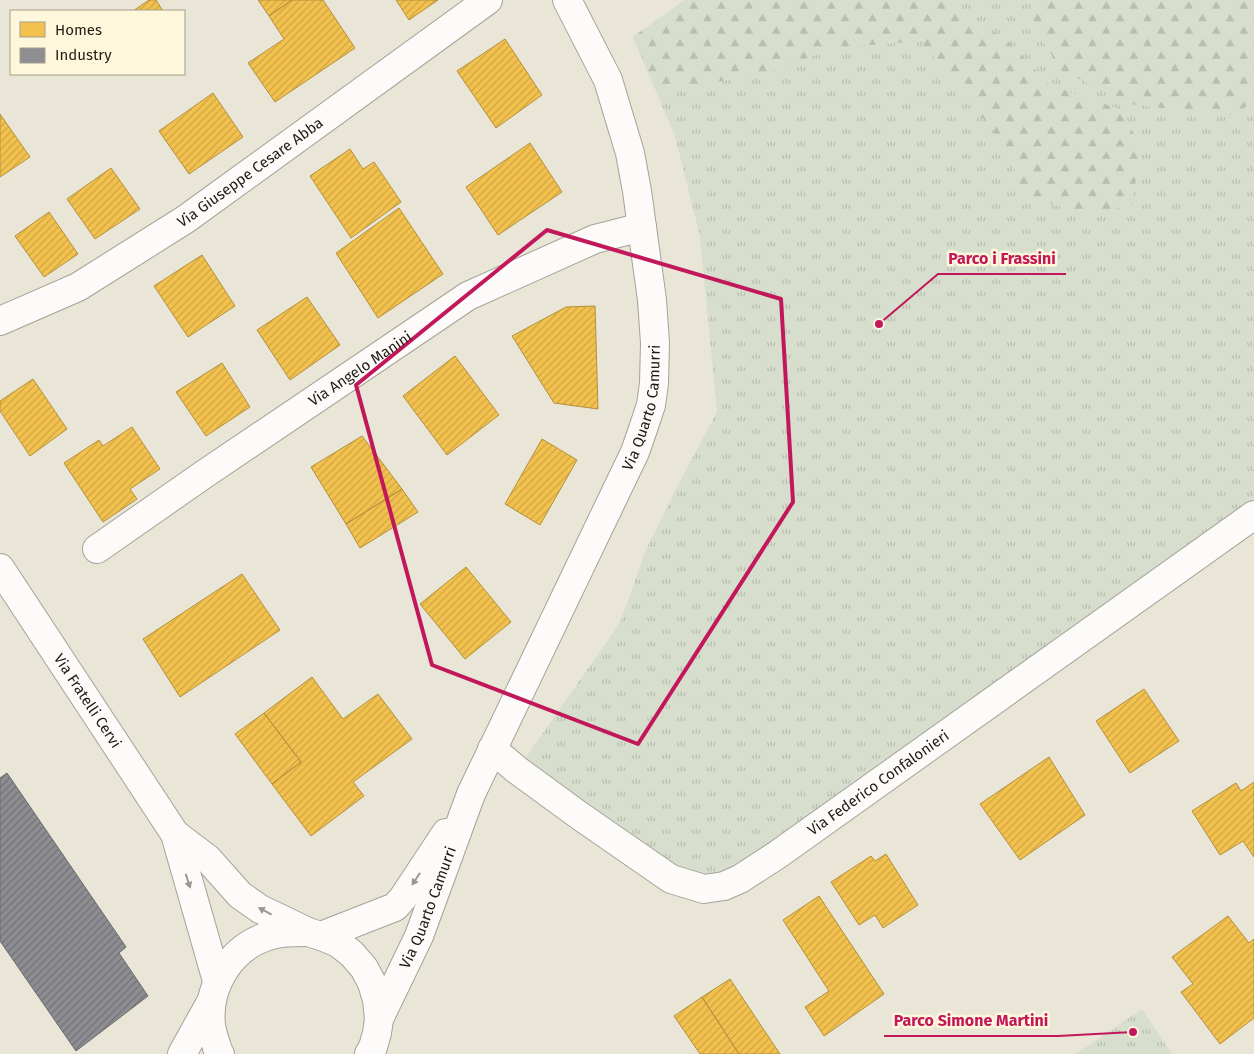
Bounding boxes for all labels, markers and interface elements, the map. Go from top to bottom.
legend [10,10,185,75]
text: Homes [55,21,102,39]
text: Industry [55,46,112,64]
street label: Via Giuseppe Cesare Abba [174,114,327,231]
callout: Parco i Frassini [938,243,1066,274]
text: Parco i Frassini [948,249,1056,268]
street label: Via Angelo Manini [305,328,415,410]
street label: Via Quarto Camurri [618,344,664,473]
street label: Via Fratelli Cervi [50,650,125,751]
street label: Via Federico Confalonieri [804,726,952,839]
street label: Via Quarto Camurri [396,844,460,971]
one-way arrow [411,872,421,885]
one-way arrow [184,874,192,889]
one-way arrow [257,907,272,915]
callout: Parco Simone Martini [884,1005,1058,1036]
text: Parco Simone Martini [894,1011,1048,1030]

